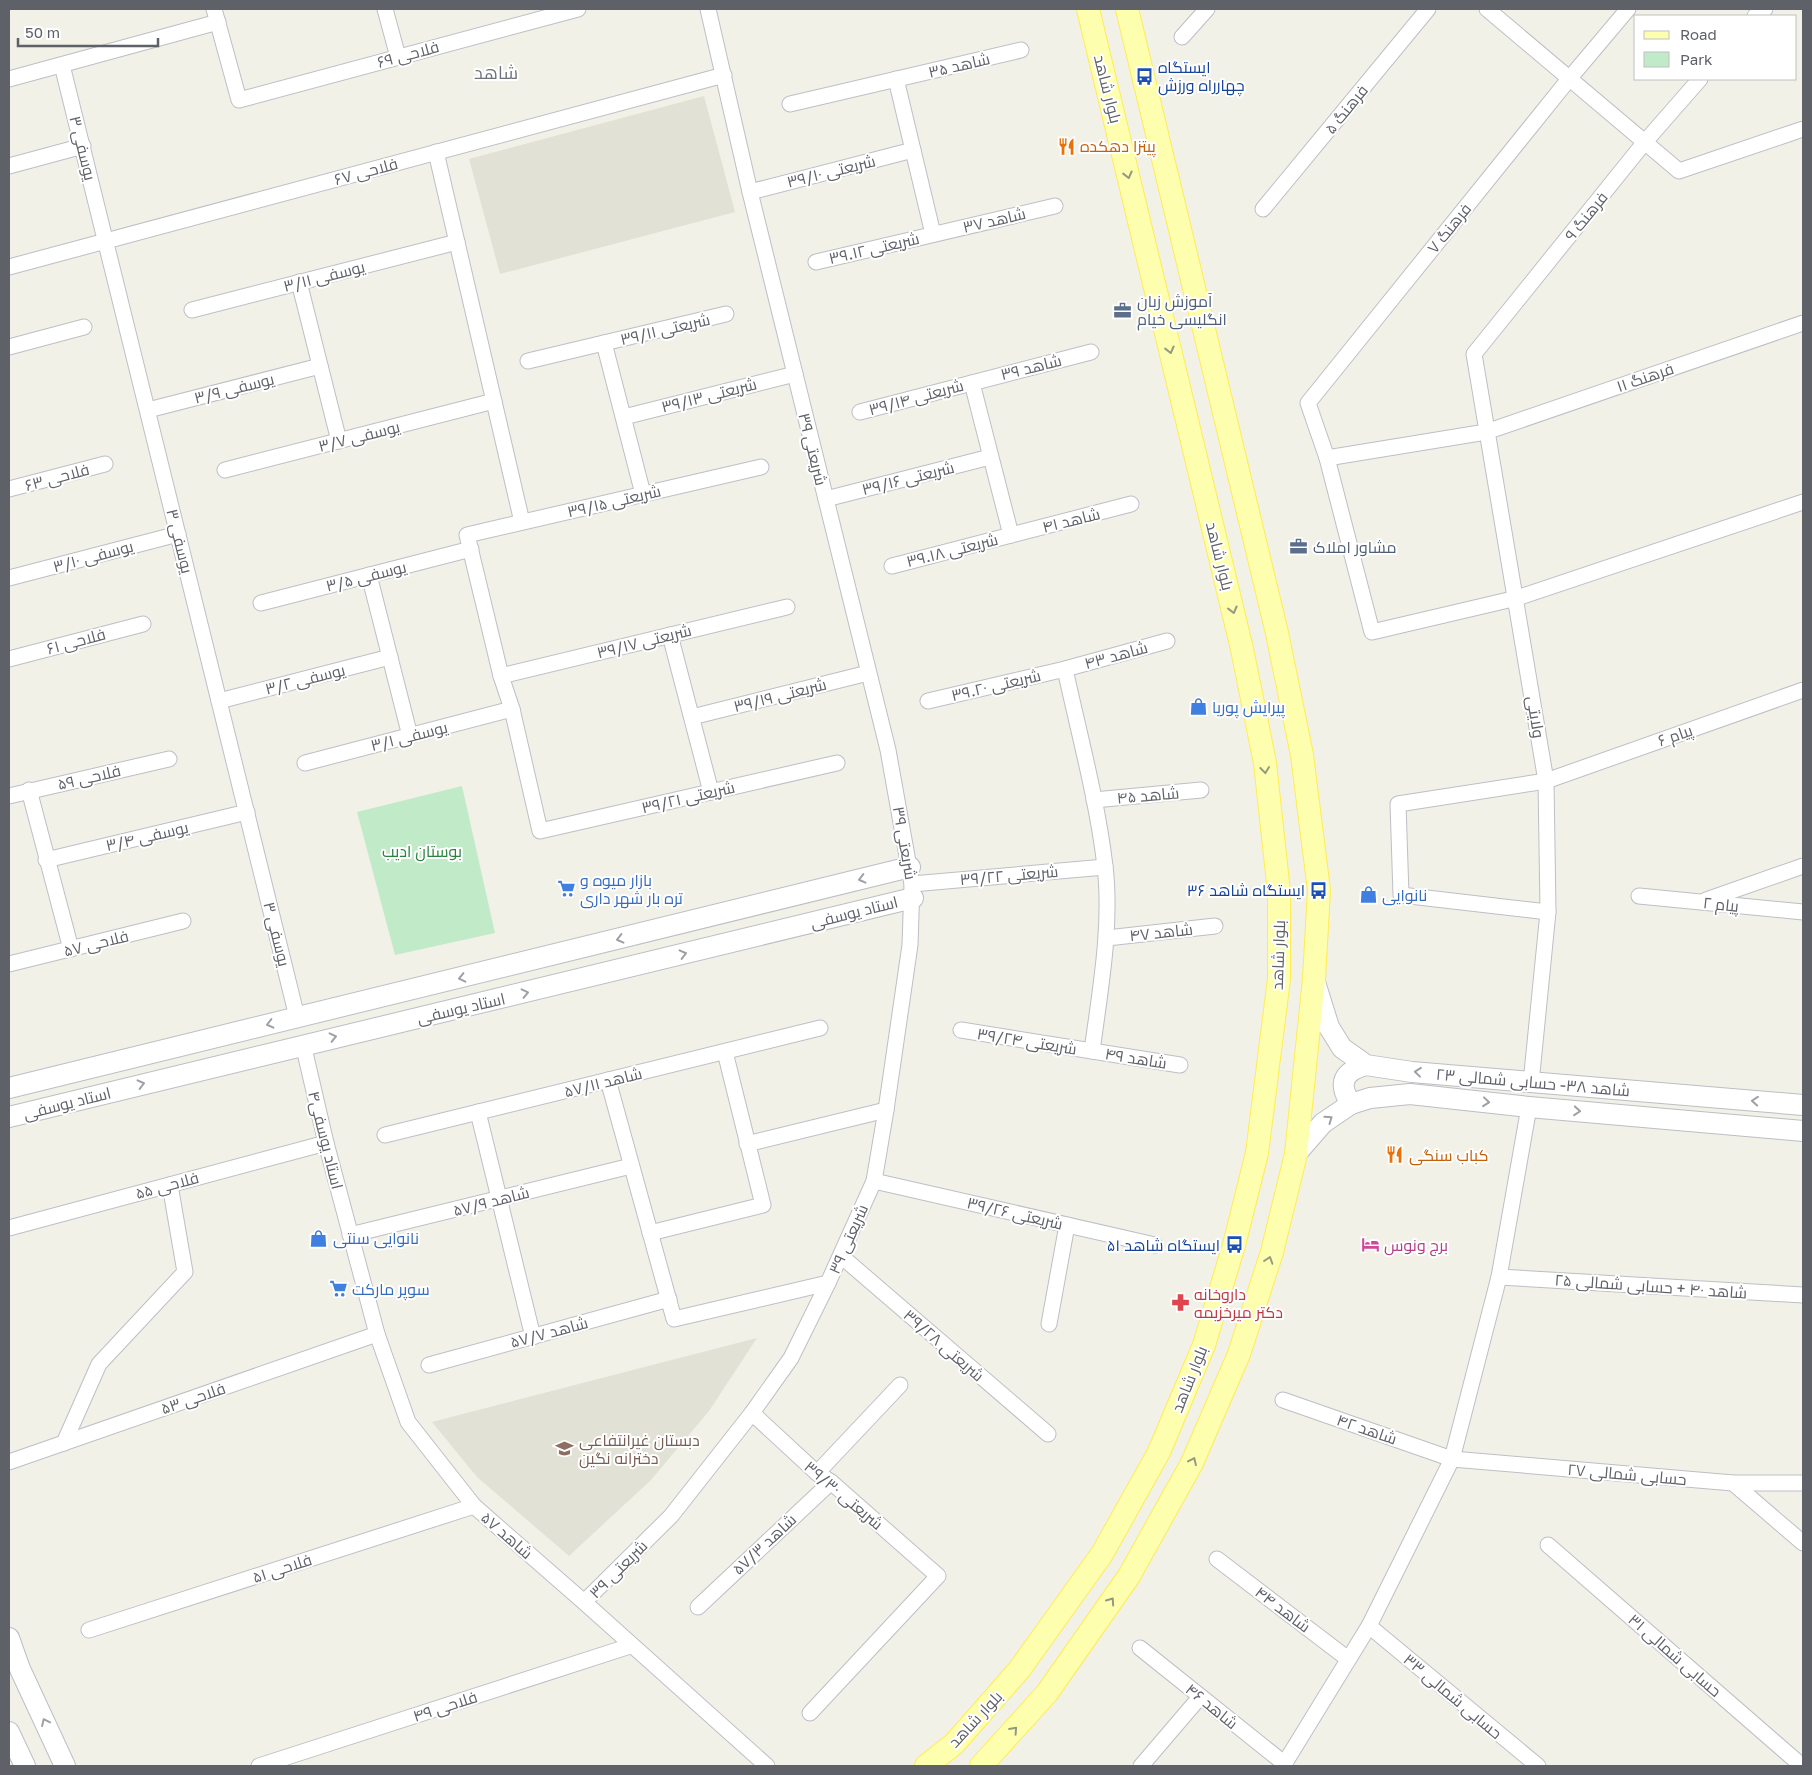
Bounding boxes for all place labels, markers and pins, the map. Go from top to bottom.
place label: ایستگاه چهارراه ورزش [1158,57,1245,97]
bus stop icon: ایستگاه چهارراه ورزش [1134,66,1154,86]
restaurant icon: پیتزا دهکده [1056,136,1076,156]
place label: پیتزا دهکده [1080,136,1156,158]
place label: آموزش زبان انگلیسی خیام [1137,291,1227,331]
office icon: آموزش زبان انگلیسی خیام [1113,300,1133,320]
office icon: مشاور املاک [1289,537,1309,557]
place label: مشاور املاک [1313,537,1397,557]
shop icon: پیرایش پوریا [1188,697,1208,717]
place label: پیرایش پوریا [1212,697,1286,719]
place label: بازار میوه و تره بار شهر داری [580,870,684,909]
supermarket icon: بازار میوه و تره بار شهر داری [556,879,576,899]
place label: ایستگاه شاهد ۳۶ [1187,880,1305,900]
bus stop icon: ایستگاه شاهد ۳۶ [1309,880,1329,900]
shop icon: نانوایی [1358,885,1378,905]
place label: نانوایی [1382,885,1427,906]
restaurant icon: کباب سنگی [1385,1145,1405,1165]
place label: کباب سنگی [1409,1145,1488,1166]
shop icon: نانوایی سنتی [309,1228,329,1248]
place label: نانوایی سنتی [333,1228,419,1249]
place label: ایستگاه شاهد ۵۱ [1107,1235,1220,1255]
bus stop icon: ایستگاه شاهد ۵۱ [1224,1235,1244,1255]
hotel icon: برج ونوس [1360,1235,1380,1255]
place label: برج ونوس [1384,1235,1448,1257]
supermarket icon: سوپر مارکت [328,1279,348,1299]
place label: سوپر مارکت [352,1279,430,1301]
place label: داروخانه دکتر میرخزیمه [1194,1284,1283,1322]
pharmacy icon: داروخانه دکتر میرخزیمه [1170,1293,1190,1313]
place label: دبستان غیرانتفاعی دخترانه نگین [579,1430,700,1469]
school or university icon: دبستان غیرانتفاعی دخترانه نگین [555,1439,575,1459]

